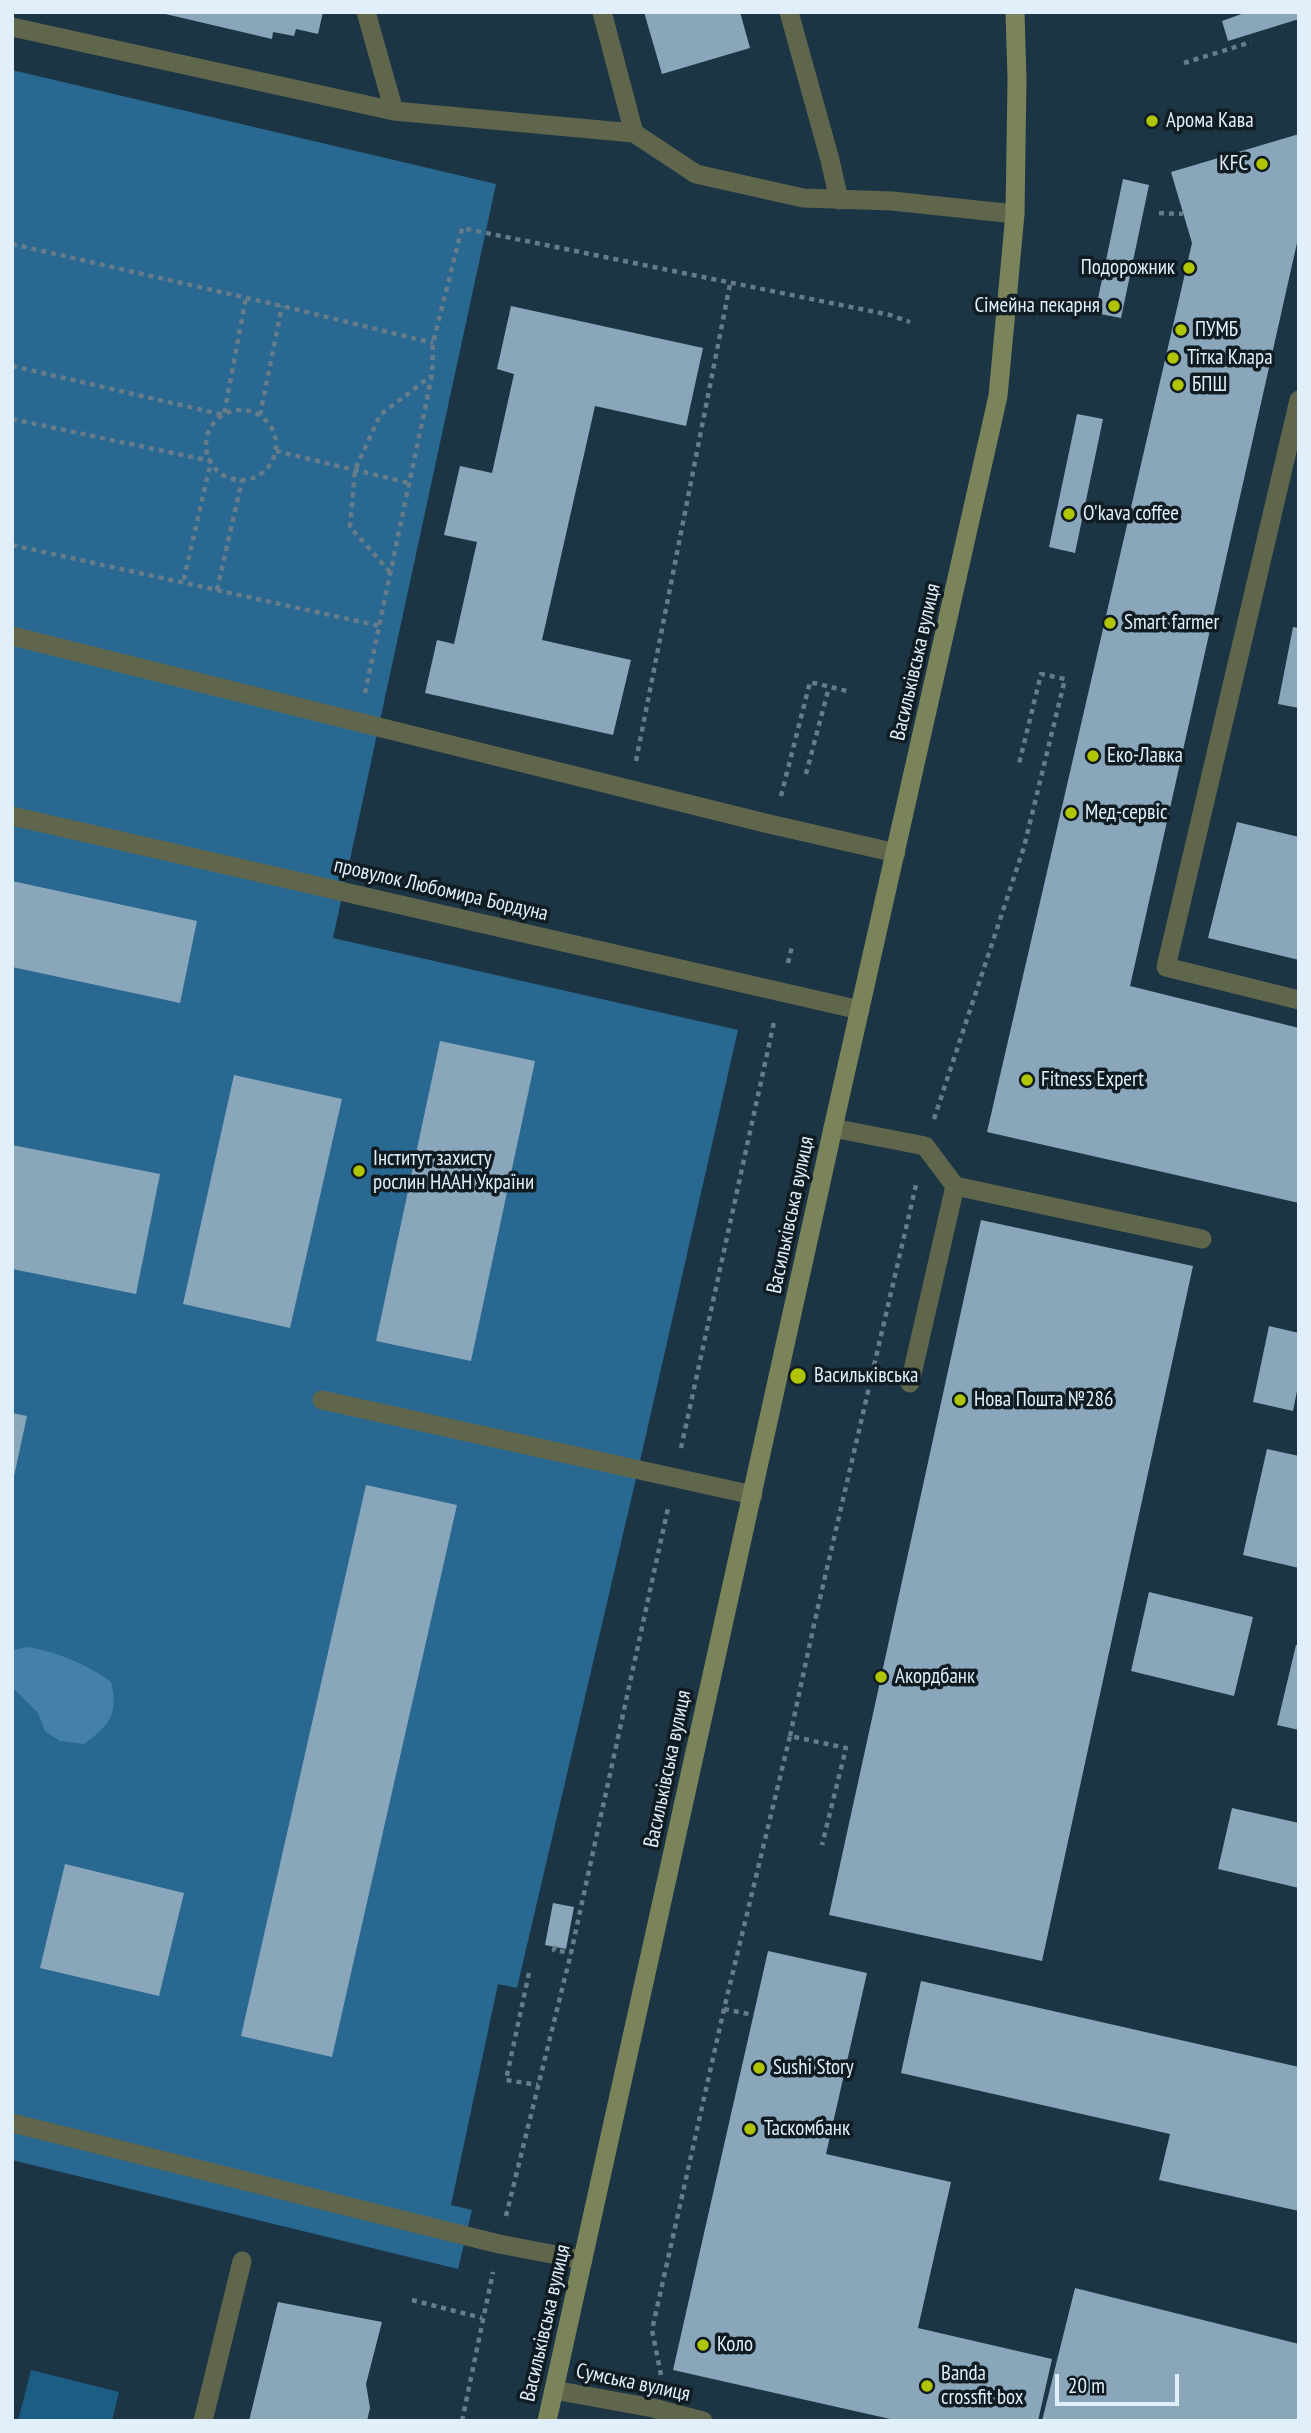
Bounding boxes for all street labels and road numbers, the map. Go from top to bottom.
street label: Васильківська вулиця [886,581,946,743]
street label: провулок Любомира Бордуна [332,853,550,927]
street label: Васильківська вулиця [762,1134,820,1296]
street label: Васильківська вулиця [639,1688,697,1850]
street label: Васильківська вулиця [516,2242,576,2404]
street label: Сумська вулиця [574,2359,692,2407]

